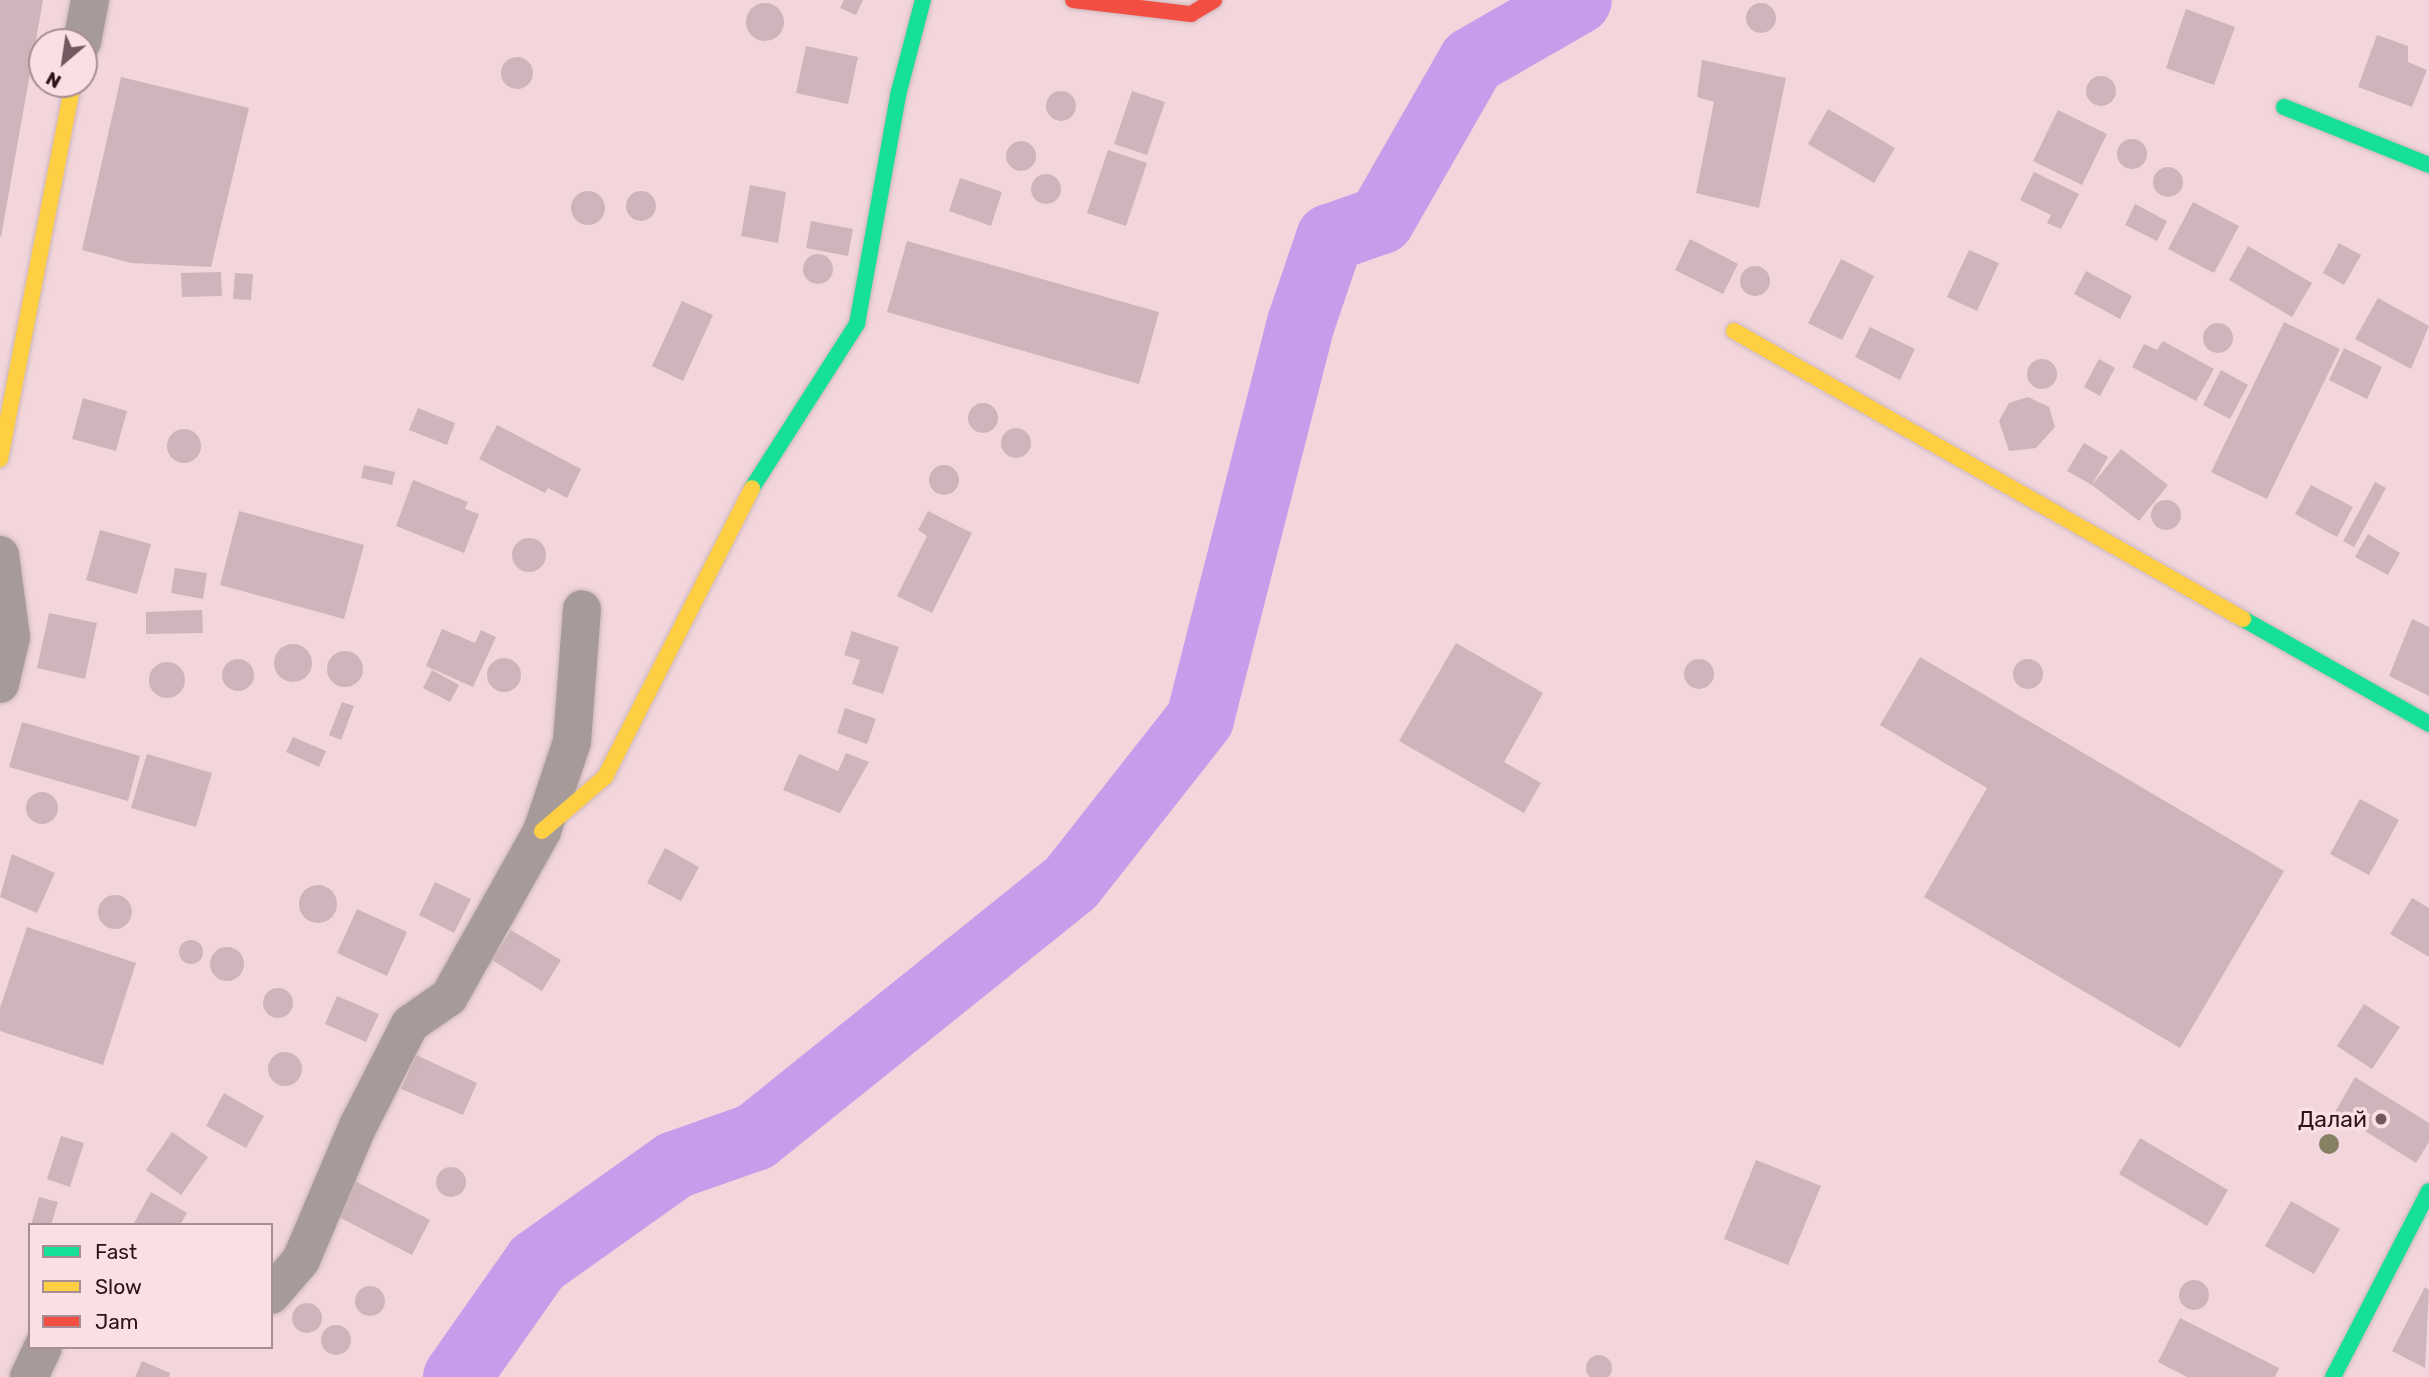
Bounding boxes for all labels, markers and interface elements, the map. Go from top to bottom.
north arrow [28,28,98,98]
text: N [42,67,65,93]
place label: Далай [2298,1105,2367,1133]
marker: Далай [2373,1111,2389,1127]
legend [28,1223,273,1349]
text: Fast [95,1239,137,1264]
text: Slow [95,1274,142,1299]
text: Jam [95,1309,139,1334]

